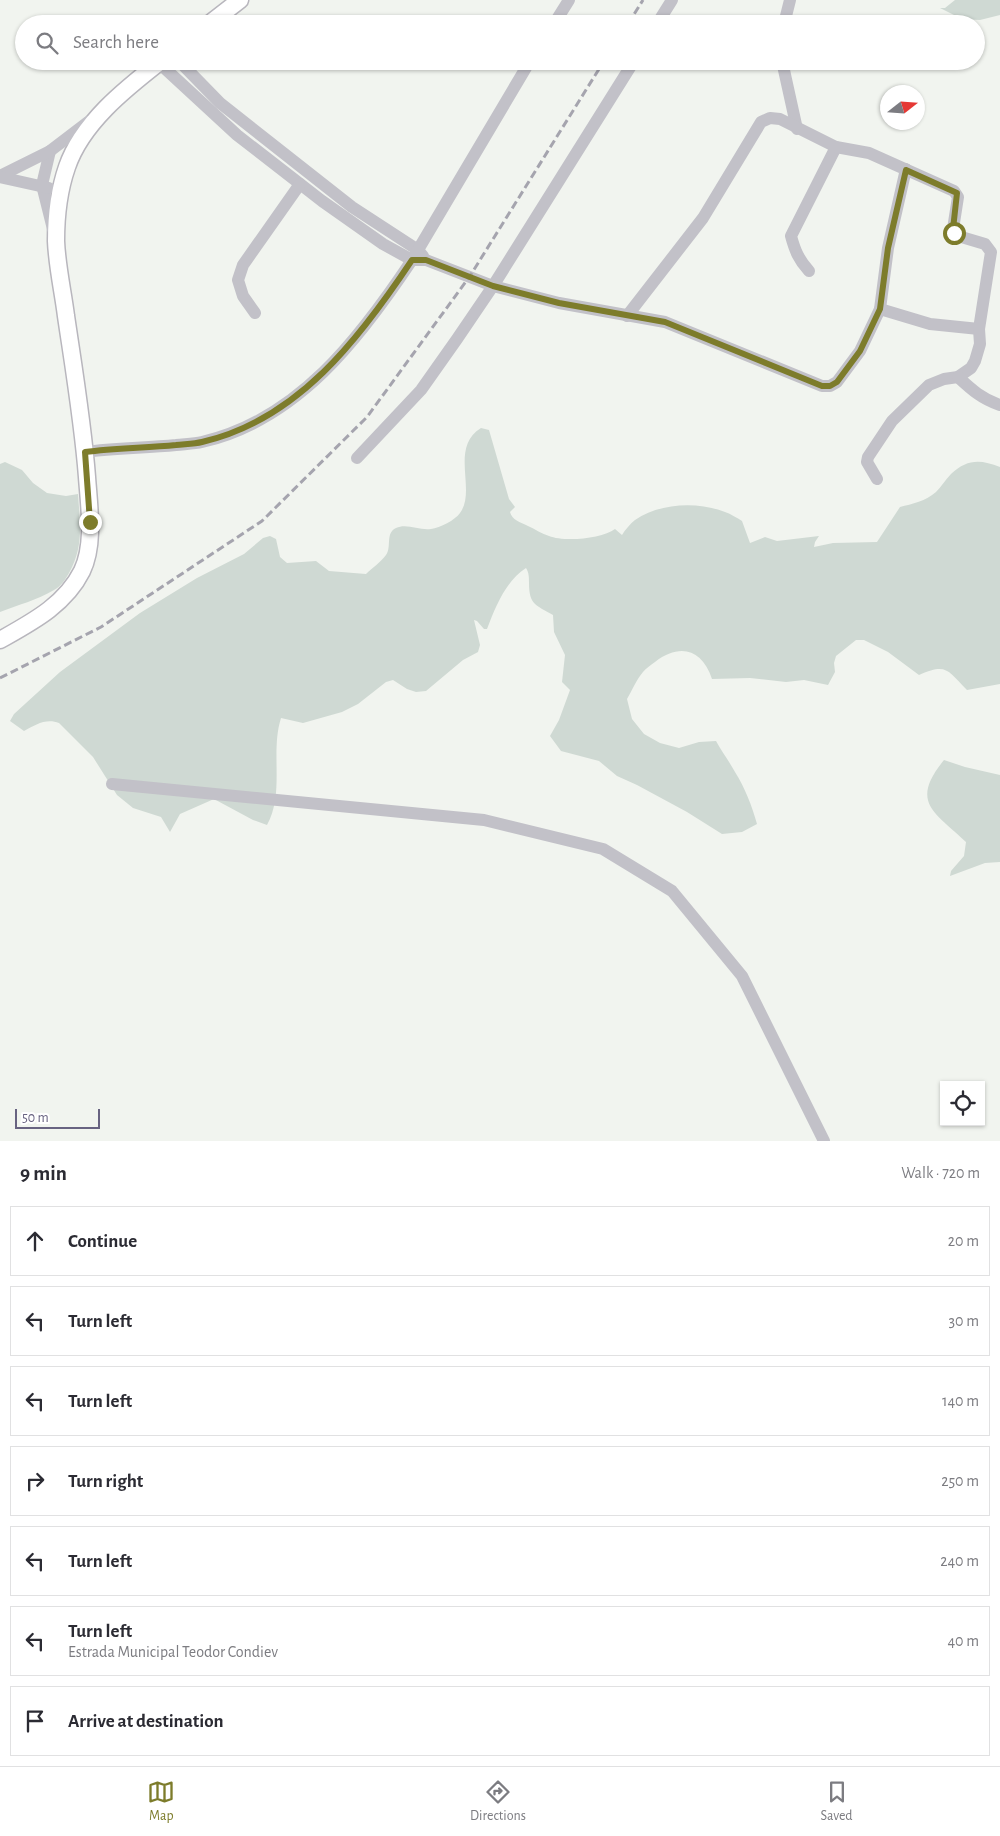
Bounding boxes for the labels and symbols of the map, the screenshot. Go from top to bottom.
north arrow [880,85,925,130]
route start [943,222,966,245]
route end [79,511,102,534]
scale bar [15,1106,100,1129]

